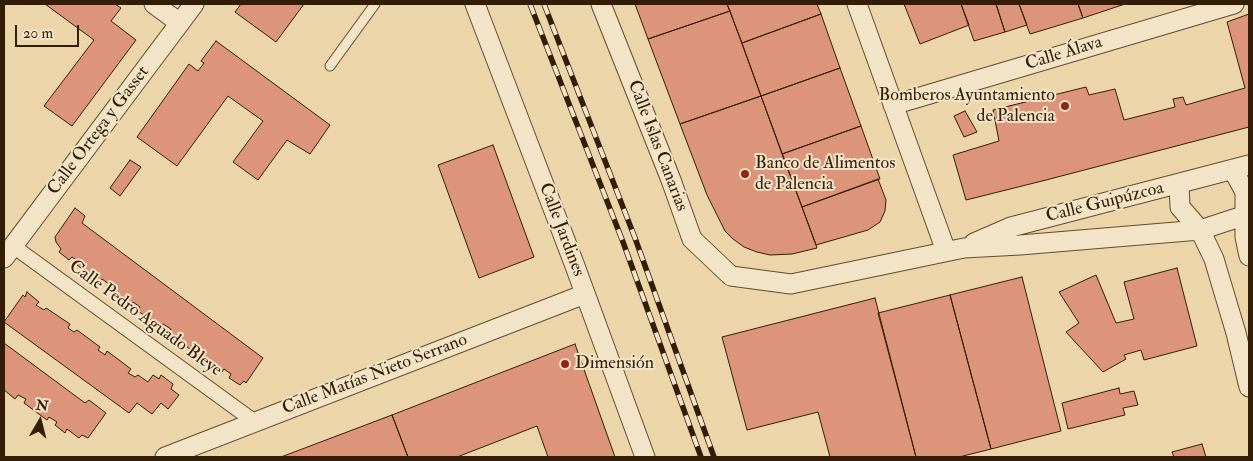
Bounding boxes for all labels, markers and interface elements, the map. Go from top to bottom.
scale bar [18,15,81,47]
text: 20 m [23,24,53,43]
street label: Calle Álava [1023,32,1105,76]
street label: Calle Ortega y Gasset [44,62,154,200]
street label: Calle Islas Canarias [622,77,692,215]
place label: Bomberos Ayuntamiento de Palencia [879,85,1055,128]
marker: Bomberos Ayuntamiento de Palencia [1059,100,1071,112]
place label: Banco de Alimentos de Palencia [755,153,895,195]
marker: Banco de Alimentos de Palencia [739,168,751,180]
street label: Calle Guipúzcoa [1044,178,1166,228]
street label: Calle Jardines [533,180,589,280]
street label: Calle Pedro Aguado Bleye [64,256,226,382]
street label: Calle Matías Nieto Serrano [279,330,471,420]
place label: Dimensión [575,353,654,375]
marker: Dimensión [559,358,571,370]
north arrow [15,396,65,446]
text: N [35,396,50,415]

